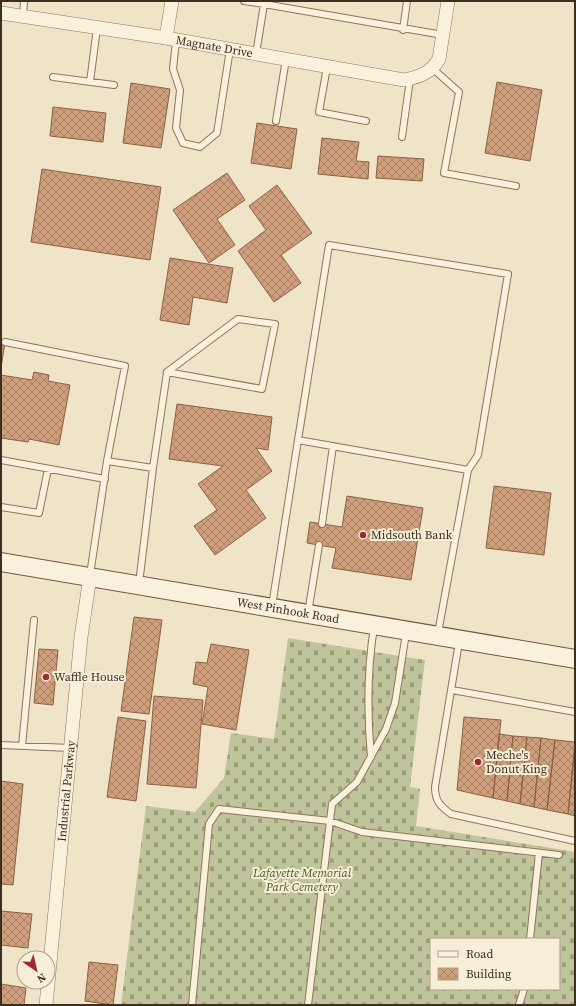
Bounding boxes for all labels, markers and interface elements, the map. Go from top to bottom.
street label: Magnate Drive [175,32,254,61]
place label: Midsouth Bank [371,527,453,543]
marker: Midsouth Bank [358,530,368,540]
street label: West Pinhook Road [235,594,341,627]
place label: Waffle House [54,669,125,685]
marker: Waffle House [41,672,51,682]
street label: Industrial Parkway [54,739,79,842]
place label: Meche's Donut King [486,747,547,777]
marker: Meche's Donut King [473,757,483,767]
park label: Lafayette Memorial Park Cemetery [252,865,352,895]
legend [430,938,560,990]
text: Road [466,946,493,962]
north arrow [16,950,56,990]
text: Building [466,966,511,982]
text: N [34,969,49,986]

